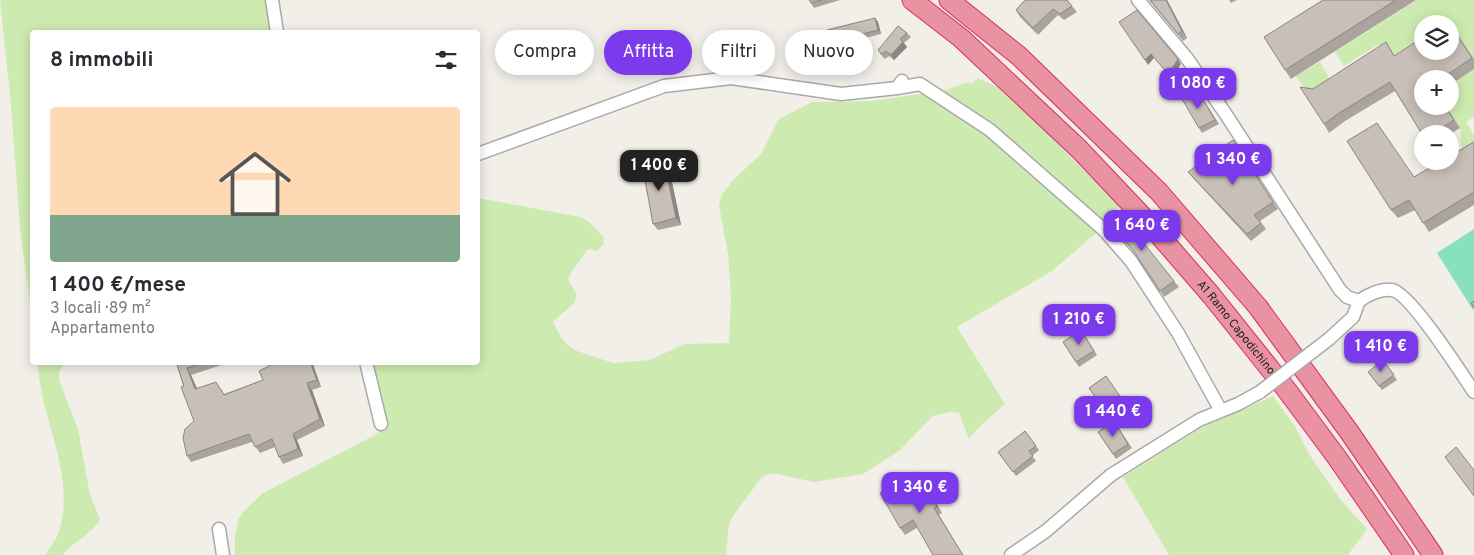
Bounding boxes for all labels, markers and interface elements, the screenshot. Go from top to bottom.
map controls [1414,15,1459,170]
button: layers [1414,15,1459,60]
chip: Compra [495,30,594,75]
chip: Affitta [604,30,692,75]
chip: Filtri [702,30,775,75]
chip: Nuovo [785,30,873,75]
icon: filters [432,46,460,74]
text: 8 immobili [50,47,153,74]
pin: 1 080 € [1152,68,1244,110]
button: + [1414,70,1459,115]
text: 1 080 € [1170,74,1226,94]
button: − [1414,125,1459,170]
icon: home [210,139,300,229]
pin: 1 340 € [1187,144,1279,186]
pin: 1 400 € [613,150,705,192]
text: 1 340 € [1206,150,1260,170]
text: 1 400 € [631,156,687,176]
pin: 1 640 € [1096,210,1188,252]
text: 1 640 € [1114,216,1170,236]
text: 1 400 €/mese [50,272,186,299]
street label: A1 Ramo Capodichino [1193,277,1279,379]
text: 3 locali · 89 m² [50,299,151,319]
pin: 1 210 € [1033,304,1125,346]
text: 1 210 € [1053,310,1105,330]
text: Appartamento [50,319,155,339]
pin: 1 410 € [1335,330,1427,373]
text: 1 410 € [1355,337,1407,357]
pin: 1 440 € [1067,396,1159,438]
text: 1 440 € [1085,402,1141,422]
pin: 1 340 € [874,472,966,514]
text: 1 340 € [893,478,947,498]

